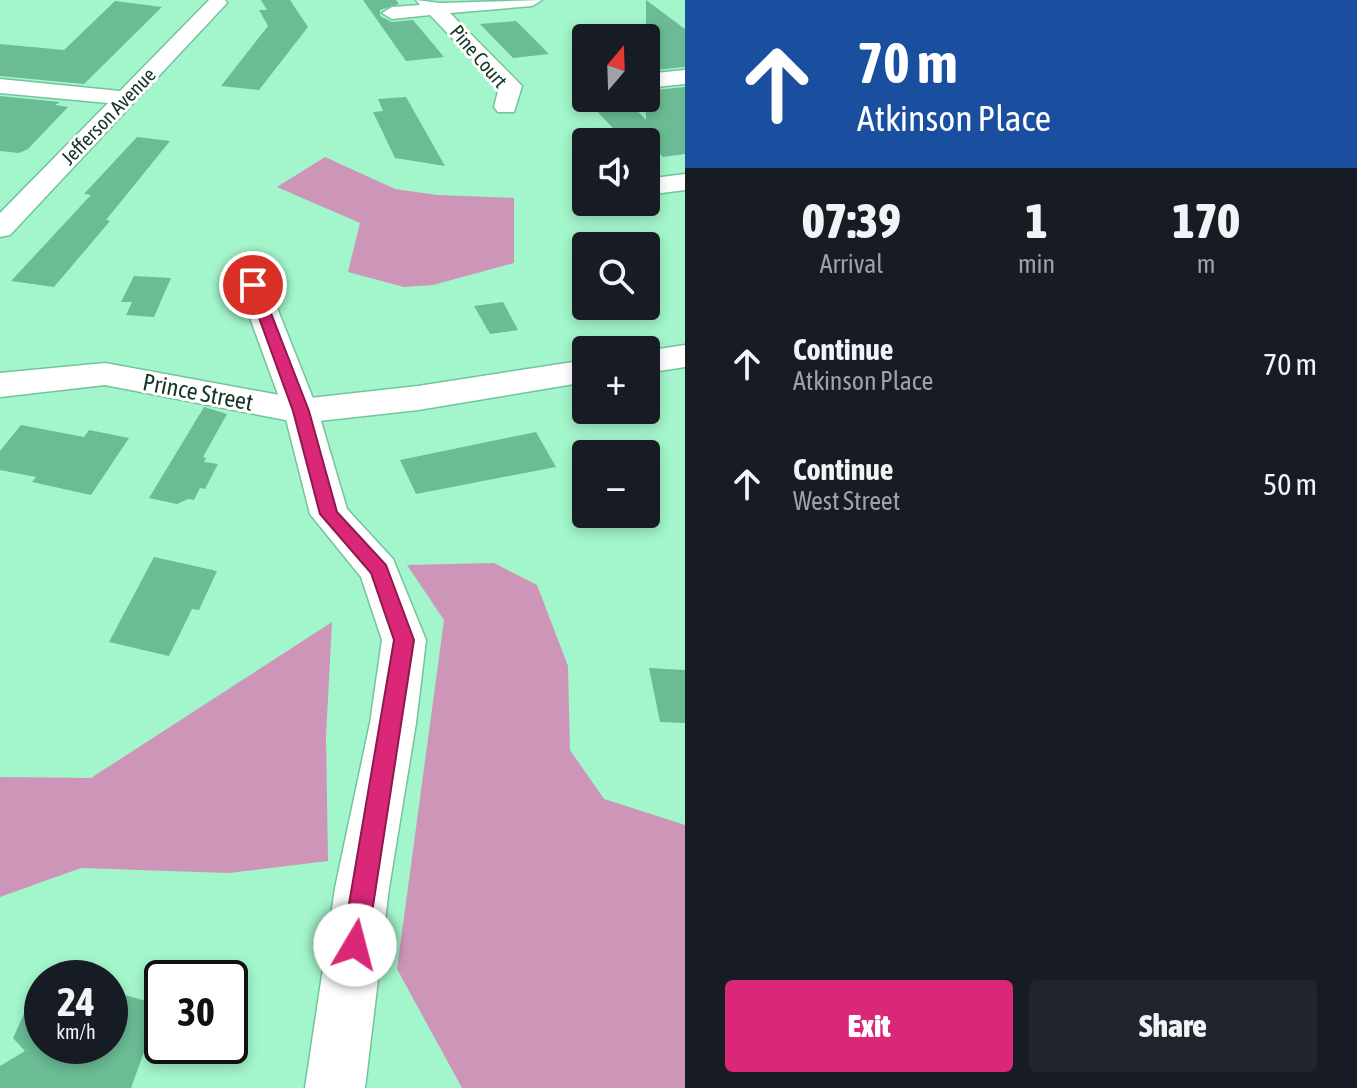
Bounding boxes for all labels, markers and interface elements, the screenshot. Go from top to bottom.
street label: Pine Court [446,20,512,92]
north arrow [572,24,660,112]
map controls [572,24,660,528]
text: 70 m [857,31,958,95]
icon: ahead [725,32,829,136]
street label: Jefferson Avenue [56,63,160,169]
text: Atkinson Place [857,97,1051,139]
button: sound [572,128,660,216]
text: 07:39 [802,193,901,248]
text: 1 [1025,193,1048,248]
text: 170 [1172,193,1240,248]
button: search [572,232,660,320]
text: Arrival [820,249,883,279]
text: min [1018,249,1055,279]
text: m [1197,249,1215,279]
pin [219,251,287,319]
icon: arrive [231,263,275,307]
text: Continue [793,332,893,366]
button: + [572,336,660,424]
icon: ahead [725,342,769,386]
text: 70 m [1263,347,1317,381]
text: Atkinson Place [793,366,933,396]
street label: Prince Street [141,368,255,416]
button: − [572,440,660,528]
text: Continue [793,452,893,486]
icon: ahead [725,462,769,506]
text: 50 m [1263,467,1317,501]
text: West Street [793,486,900,516]
position arrow [313,903,397,987]
speed limit sign: 30 [144,960,248,1064]
text: 24 [57,979,95,1024]
button: Exit [725,980,1013,1072]
button: Share [1029,980,1317,1072]
text: km/h [56,1020,96,1043]

